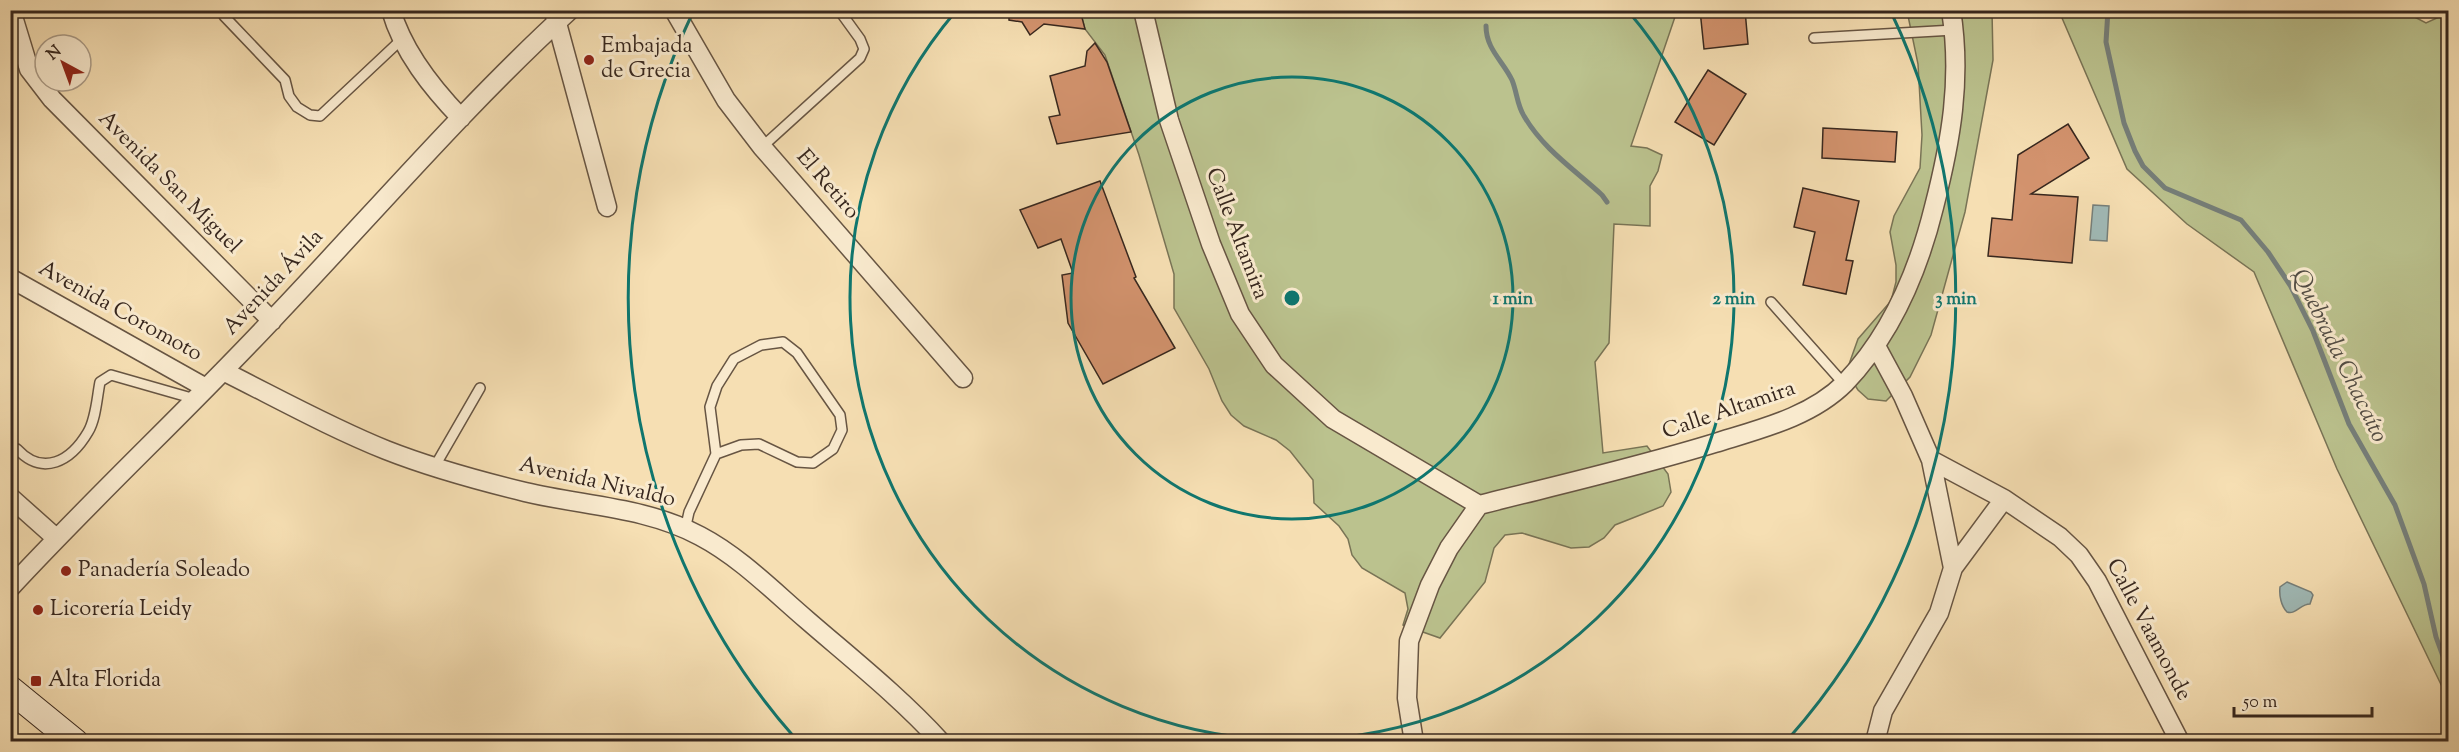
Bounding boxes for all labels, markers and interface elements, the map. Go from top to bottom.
place label: Embajada de Grecia [601,31,693,88]
north arrow [33,33,93,93]
text: N [42,41,67,66]
marker: Embajada de Grecia [582,53,596,67]
street label: Avenida San Miguel [90,104,248,262]
street label: El Retiro [788,143,866,227]
street label: Calle Altamira [1196,164,1276,304]
street label: Avenida Ávila [216,222,332,343]
street label: Avenida Coromoto [32,254,208,370]
water label: Quebrada Chacaíto [2282,264,2396,448]
text: 1 min [1493,287,1534,313]
text: 2 min [1713,287,1756,313]
text: 3 min [1935,287,1977,313]
centre of rings [1282,288,1302,308]
street label: Calle Altamira [1658,373,1800,449]
street label: Avenida Nivaldo [516,449,678,517]
street label: Calle Vaamonde [2097,553,2199,707]
place label: Panadería Soleado [78,555,250,587]
marker: Panadería Soleado [59,564,73,578]
place label: Licorería Leidy [50,594,192,626]
marker: Licorería Leidy [31,603,45,617]
place label: Alta Florida [48,665,161,697]
marker: Alta Florida [29,674,43,688]
scale bar [2234,680,2372,718]
text: 50 m [2242,690,2278,716]

